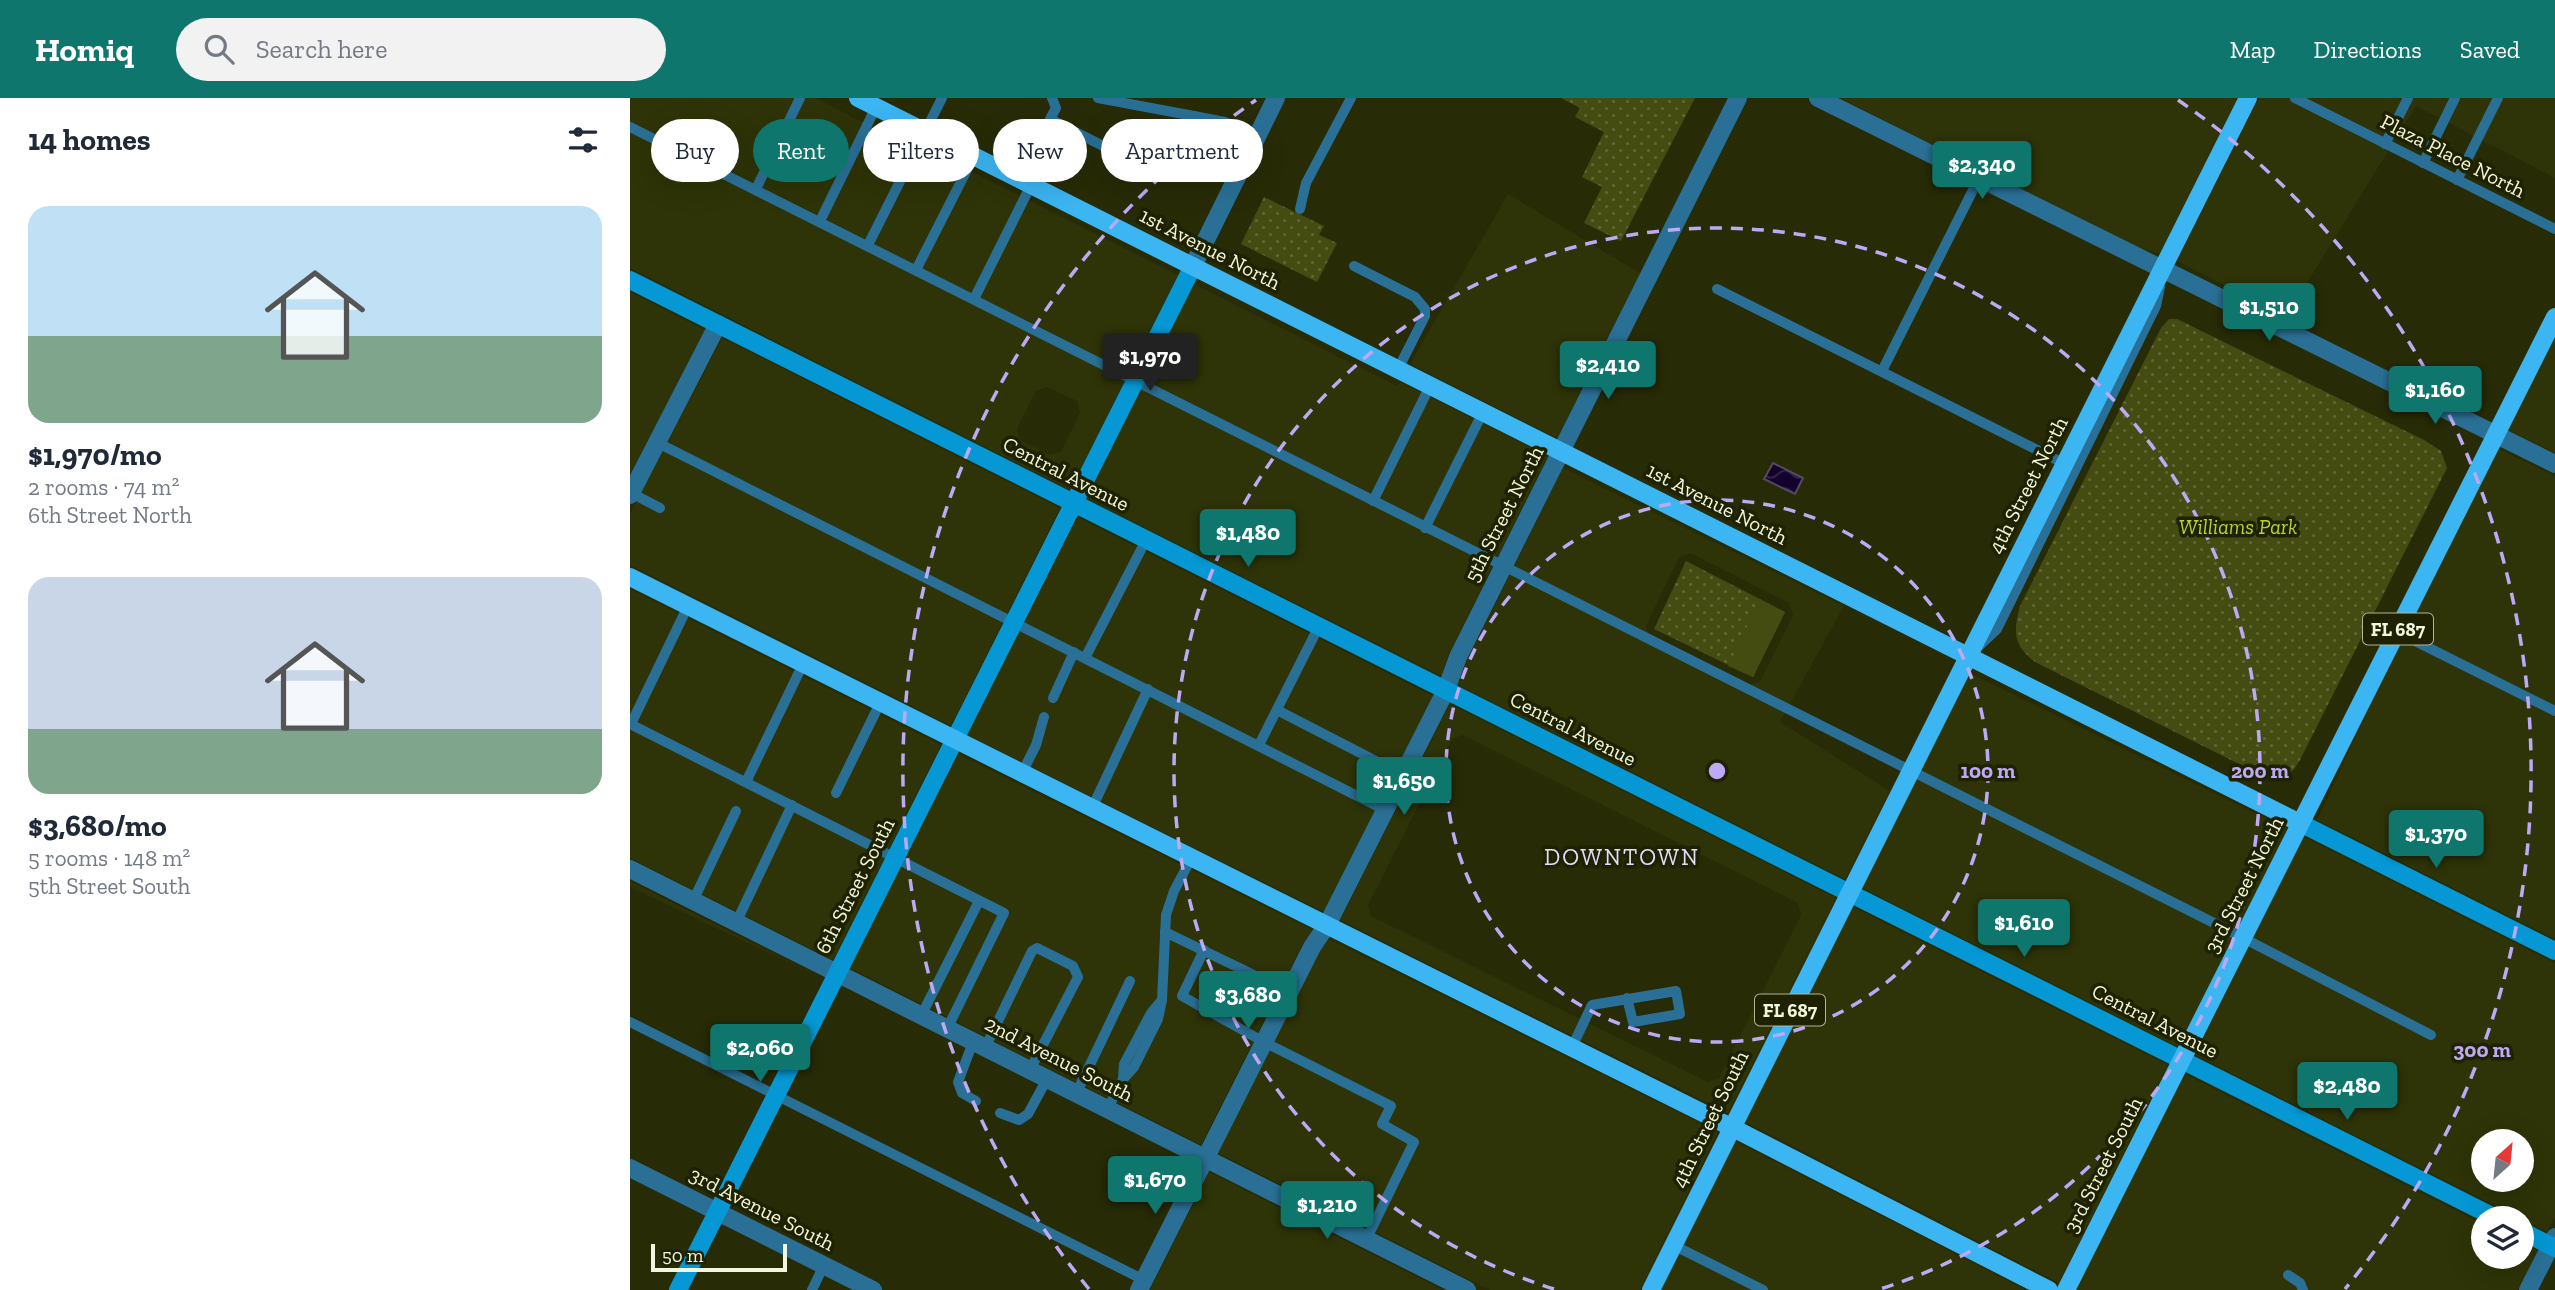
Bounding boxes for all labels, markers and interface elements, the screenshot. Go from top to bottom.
search box [176,18,666,81]
text: Homiq [35,30,134,69]
icon: search [200,30,238,68]
text: Search here [256,33,387,65]
text: Map [2230,35,2276,64]
text: Directions [2314,35,2422,64]
text: Saved [2460,35,2520,64]
street label: Plaza Place North [2377,108,2530,203]
chip: Buy [651,119,739,182]
chip: Rent [753,119,849,182]
chip: Filters [863,119,979,182]
chip: New [993,119,1087,182]
chip: Apartment [1101,119,1263,182]
icon: filters [564,121,602,159]
text: 14 homes [28,122,151,158]
pin: $2,340 [1925,141,2039,201]
text: $2,340 [1948,150,2016,178]
street label: 1st Avenue North [1136,202,1285,295]
icon: home [252,252,378,378]
pin: $1,510 [2212,284,2326,343]
text: $1,510 [2239,292,2299,320]
pin: $1,970 [1093,334,1207,393]
text: $1,970 [1119,342,1181,370]
pin: $2,410 [1551,342,1665,401]
text: $2,410 [1576,350,1640,378]
pin: $1,160 [2378,366,2492,426]
text: $1,160 [2405,375,2465,403]
street label: 4th Street North [1982,412,2073,557]
street label: Central Avenue [999,431,1134,516]
text: $1,970/mo [28,437,162,473]
street label: 5th Street North [1459,441,1549,586]
street label: 1st Avenue North [1643,457,1792,550]
text: 2 rooms · 74 m² [28,473,179,501]
text: 6th Street North [28,501,192,529]
pin: $1,480 [1191,510,1305,569]
park label: Williams Park [2179,514,2297,539]
text: $1,480 [1216,518,1280,546]
road number: FL 687 [2363,614,2433,644]
icon: home [252,623,378,749]
street label: Central Avenue [1506,686,1641,771]
pin: $1,650 [1347,758,1461,817]
text: 100 m [1961,758,2016,783]
text: 200 m [2231,758,2289,783]
centre of rings [1705,759,1729,783]
text: $1,650 [1373,766,1435,794]
text: $3,680/mo [28,808,167,844]
pin: $1,370 [2379,810,2493,870]
street label: 3rd Street North [2198,812,2289,957]
street label: 6th Street South [810,814,900,958]
text: $1,370 [2405,819,2467,847]
district label: DOWNTOWN [1544,843,1700,871]
text: 5 rooms · 148 m² [28,844,190,872]
text: 5th Street South [28,872,190,900]
pin: $1,610 [1967,900,2081,959]
text: $1,610 [1994,908,2054,936]
pin: $3,680 [1191,972,1305,1031]
street label: Central Avenue [2088,978,2223,1063]
text: $3,680 [1215,980,1281,1008]
road number: FL 687 [1755,994,1825,1026]
street label: 2nd Avenue South [981,1010,1138,1107]
pin: $2,060 [703,1024,817,1084]
text: $2,060 [726,1033,794,1061]
text: 300 m [2453,1037,2511,1062]
street label: 4th Street South [1666,1046,1754,1191]
pin: $2,480 [2290,1062,2404,1122]
text: $2,480 [2313,1071,2381,1099]
street label: 3rd Street South [2058,1093,2148,1237]
north arrow [2471,1129,2534,1192]
map controls [2471,1129,2534,1269]
pin: $1,670 [1098,1156,1212,1216]
street label: 3rd Avenue South [686,1161,839,1256]
text: $1,670 [1124,1165,1186,1193]
pin: $1,210 [1270,1182,1384,1241]
text: $1,210 [1297,1190,1357,1218]
button: layers [2471,1206,2534,1269]
scale bar [651,1241,788,1273]
text: 50 m [662,1244,703,1267]

